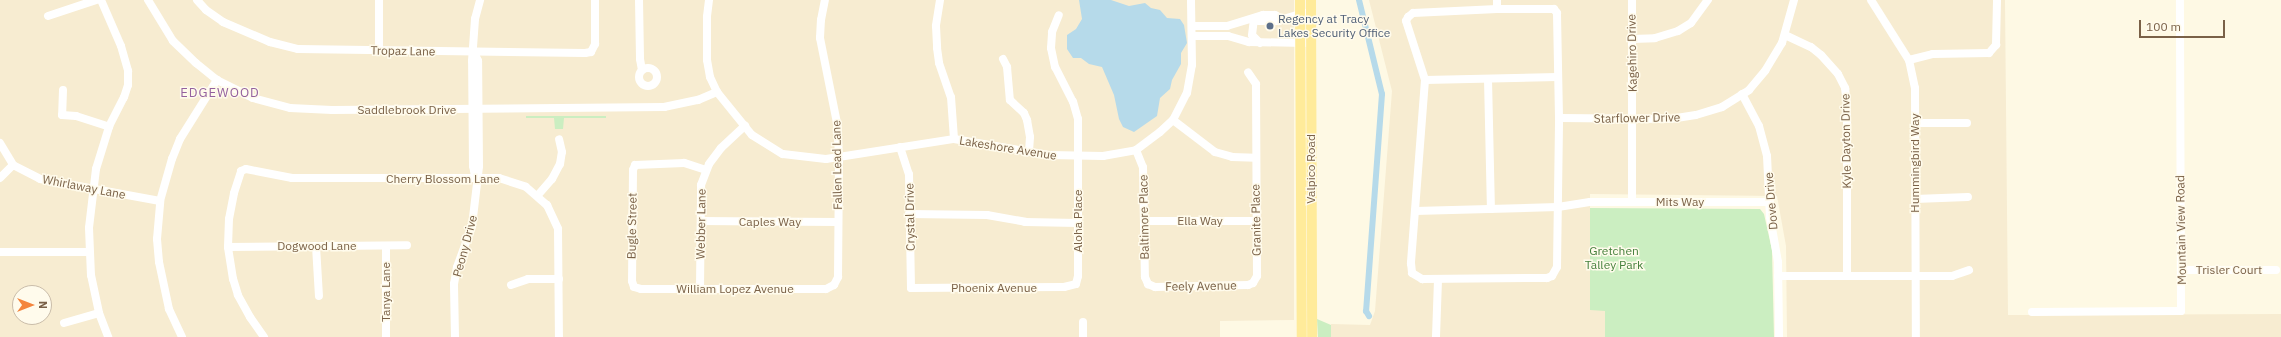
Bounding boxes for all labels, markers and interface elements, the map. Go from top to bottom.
place label: Regency at Tracy Lakes Security Office [1278,12,1390,40]
scale bar [2141,12,2227,38]
street label: Kagehiro Drive [1624,14,1640,92]
text: 100 m [2146,19,2181,34]
marker: Regency at Tracy Lakes Security Office [1265,21,1275,31]
street label: Tropaz Lane [370,43,436,59]
district label: EDGEWOOD [180,85,260,101]
street label: Kyle Dayton Drive [1838,93,1854,189]
street label: Saddlebrook Drive [358,103,456,117]
street label: Starflower Drive [1594,110,1680,126]
street label: Hummingbird Way [1908,113,1922,213]
street label: Fallen Lead Lane [829,120,845,210]
street label: Lakeshore Avenue [958,133,1058,163]
street label: Valpico Road [1304,134,1318,204]
street label: Whirlaway Lane [41,172,127,202]
street label: Cherry Blossom Lane [386,172,500,186]
street label: Dove Drive [1761,172,1781,230]
street label: Baltimore Place [1136,174,1152,260]
street label: Mountain View Road [2173,175,2189,285]
street label: Crystal Drive [902,183,918,251]
street label: Granite Place [1248,184,1264,256]
street label: Webber Lane [693,189,709,259]
street label: Aloha Place [1071,189,1085,253]
street label: Bugle Street [624,193,640,259]
street label: Mits Way [1656,195,1704,209]
street label: Peony Drive [450,213,480,279]
street label: Ella Way [1177,214,1223,228]
street label: Caples Way [739,215,801,229]
street label: Dogwood Lane [277,239,357,253]
park label: Gretchen Talley Park [1585,244,1643,272]
street label: Tanya Lane [379,262,393,322]
street label: Trisler Court [2196,263,2262,277]
street label: Feely Avenue [1165,278,1237,294]
street label: Phoenix Avenue [951,281,1037,295]
street label: William Lopez Avenue [676,282,794,296]
north arrow [12,285,52,325]
text: N [36,301,50,309]

